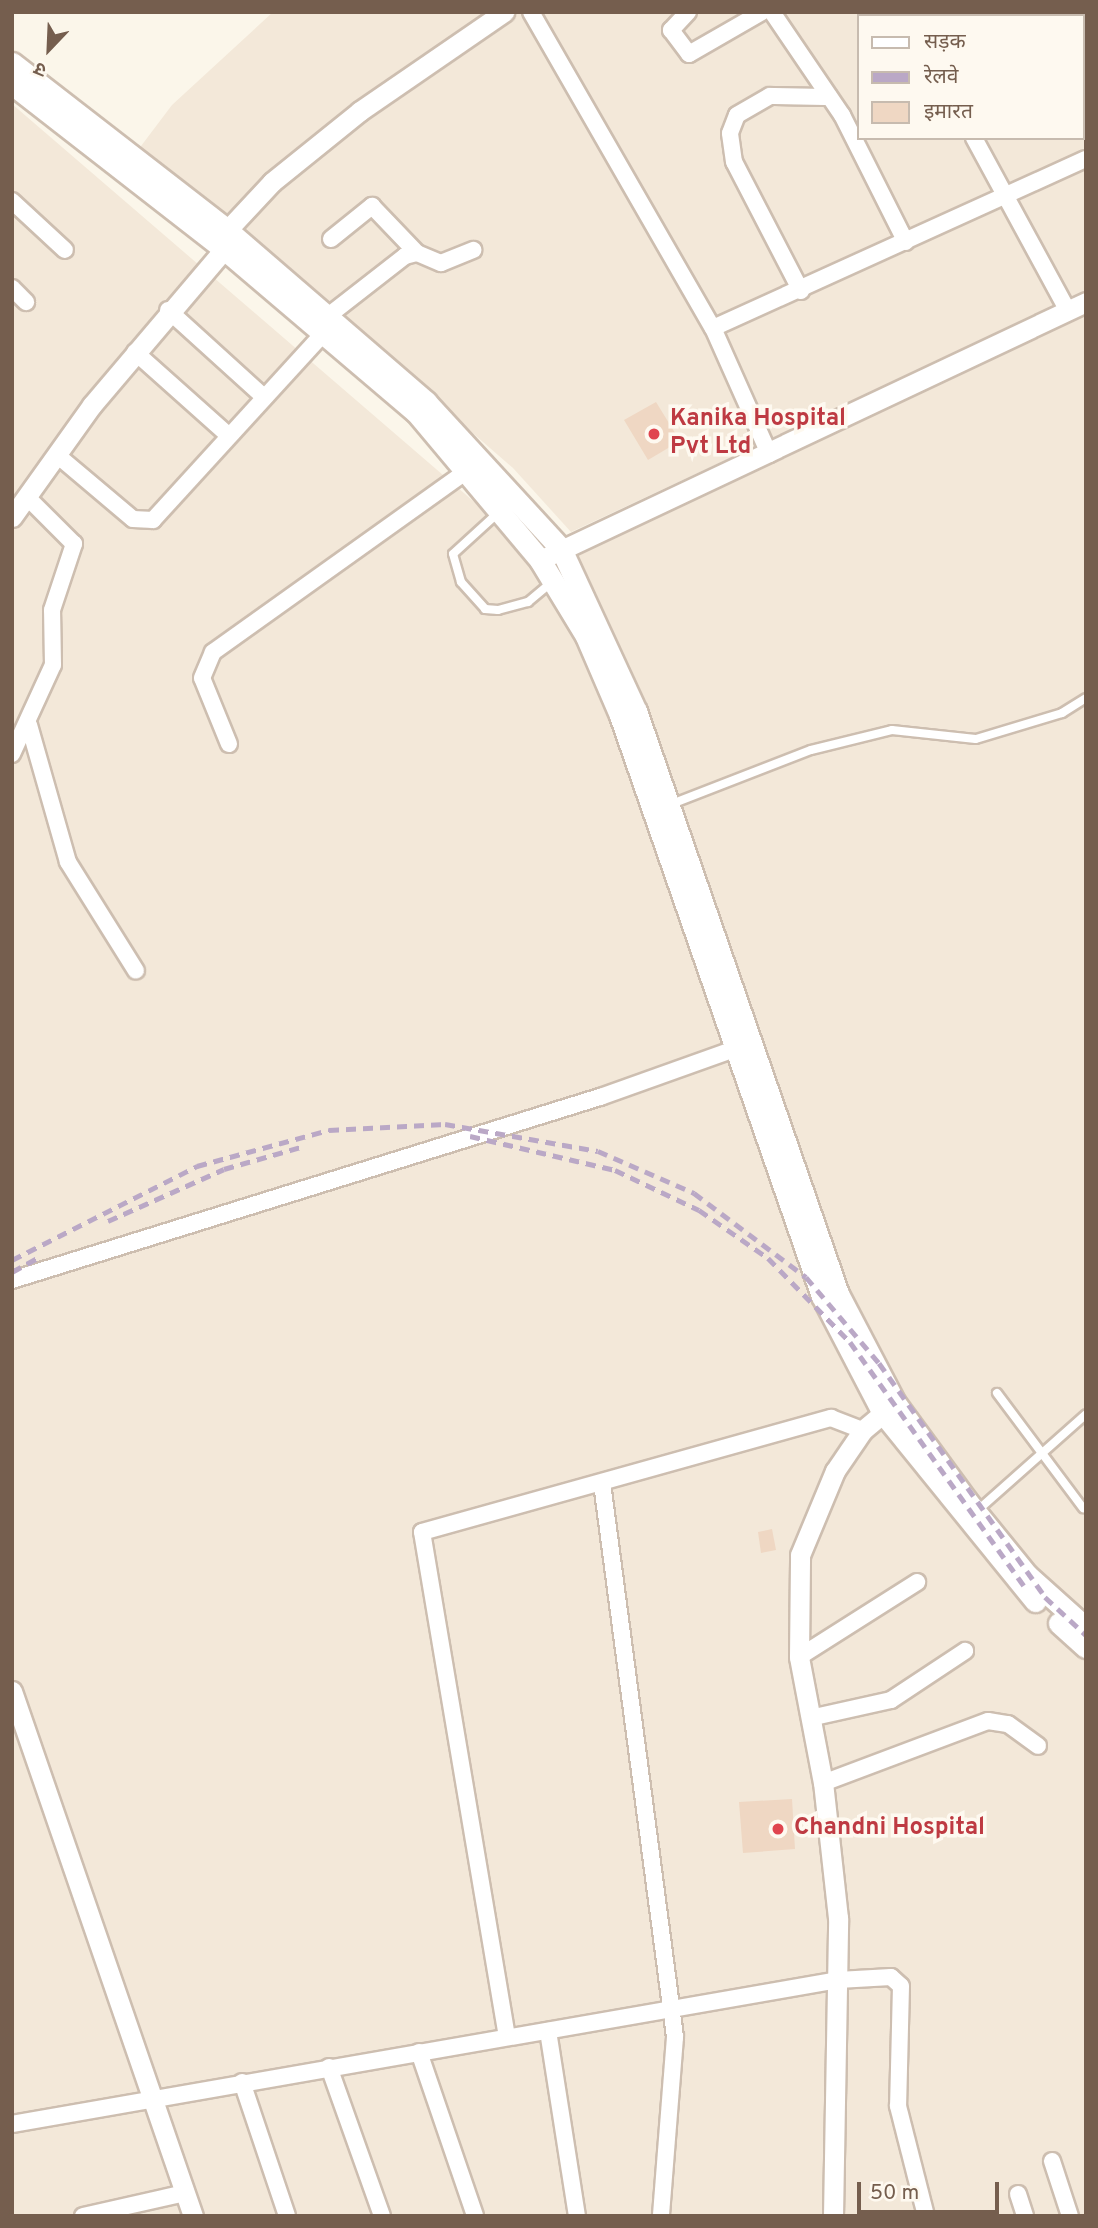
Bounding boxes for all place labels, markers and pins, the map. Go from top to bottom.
place label: Kanika Hospital Pvt Ltd [670,406,846,462]
marker: Kanika Hospital Pvt Ltd [644,424,664,444]
place label: Chandni Hospital [794,1815,985,1843]
marker: Chandni Hospital [768,1819,788,1839]

